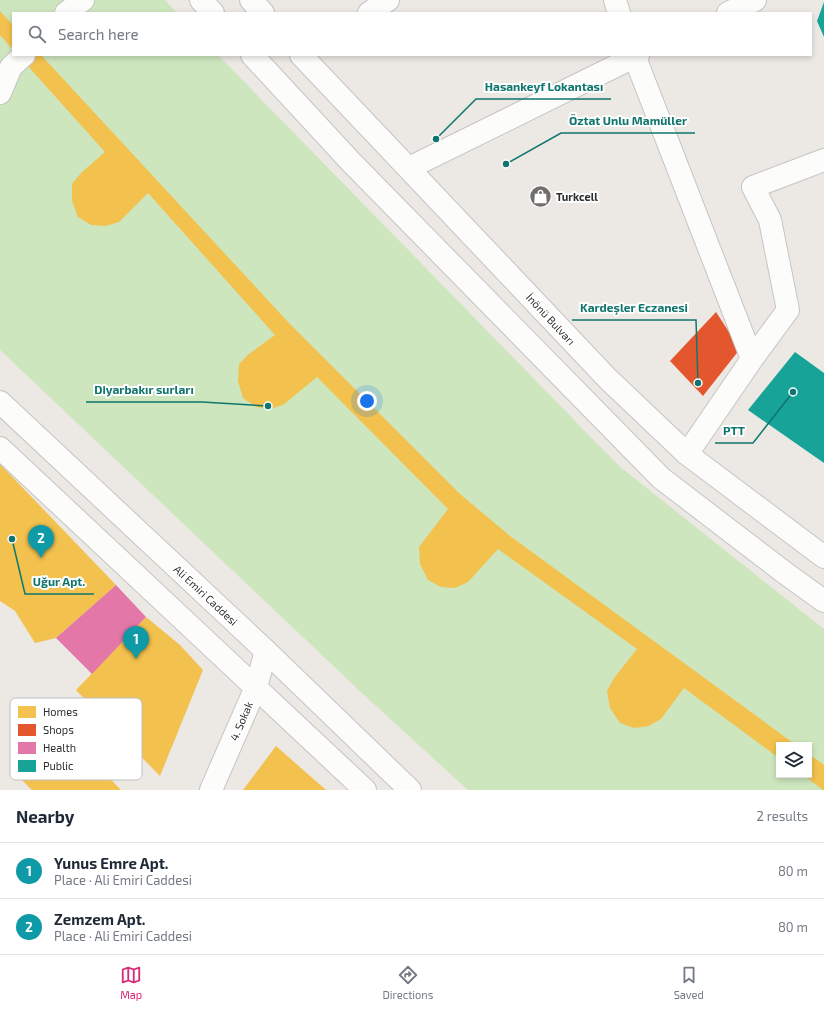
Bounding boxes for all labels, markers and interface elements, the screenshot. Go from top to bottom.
search box [12,12,812,56]
icon: search [26,23,48,45]
text: Search here [58,25,139,43]
callout: Hasankeyf Lokantası [476,75,611,99]
text: Hasankeyf Lokantası [485,79,603,94]
callout: Öztat Unlu Mamüller [561,109,695,133]
text: Öztat Unlu Mamüller [569,113,687,127]
shop icon: Turkcell [527,183,553,209]
place label: Turkcell [556,190,598,203]
street label: İnönü Bulvarı [524,291,578,347]
callout: Kardeşler Eczanesi [572,296,696,320]
text: Kardeşler Eczanesi [580,300,688,315]
callout: Diyarbakır surları [86,378,202,402]
text: Diyarbakır surları [94,382,194,397]
your location [357,391,377,411]
callout: PTT [715,419,753,443]
text: PTT [723,423,746,437]
pin: 2 [28,525,54,558]
street label: Ali Emiri Caddesi [171,562,241,628]
callout: Uğur Apt. [25,570,94,594]
text: Uğur Apt. [33,574,85,588]
pin: 1 [123,626,149,659]
legend [10,698,142,780]
street label: 4. Sokak [227,699,255,743]
text: Homes [43,705,78,718]
text: Shops [43,723,74,736]
text: Health [43,741,76,754]
map controls [776,742,812,778]
button: layers [776,742,812,778]
text: Public [43,759,73,772]
text: Nearby [16,806,74,826]
text: 2 results [756,808,808,824]
text: Yunus Emre Apt. [54,854,168,872]
text: 1 [26,863,32,879]
text: 80 m [778,863,808,879]
text: Place · Ali Emiri Caddesi [54,872,192,888]
text: Zemzem Apt. [54,910,145,928]
text: 2 [25,919,33,935]
text: 80 m [778,919,808,935]
text: Place · Ali Emiri Caddesi [54,928,192,944]
tab: Map [120,964,142,1001]
tab: Directions [383,964,433,1001]
tab: Saved [674,964,704,1001]

